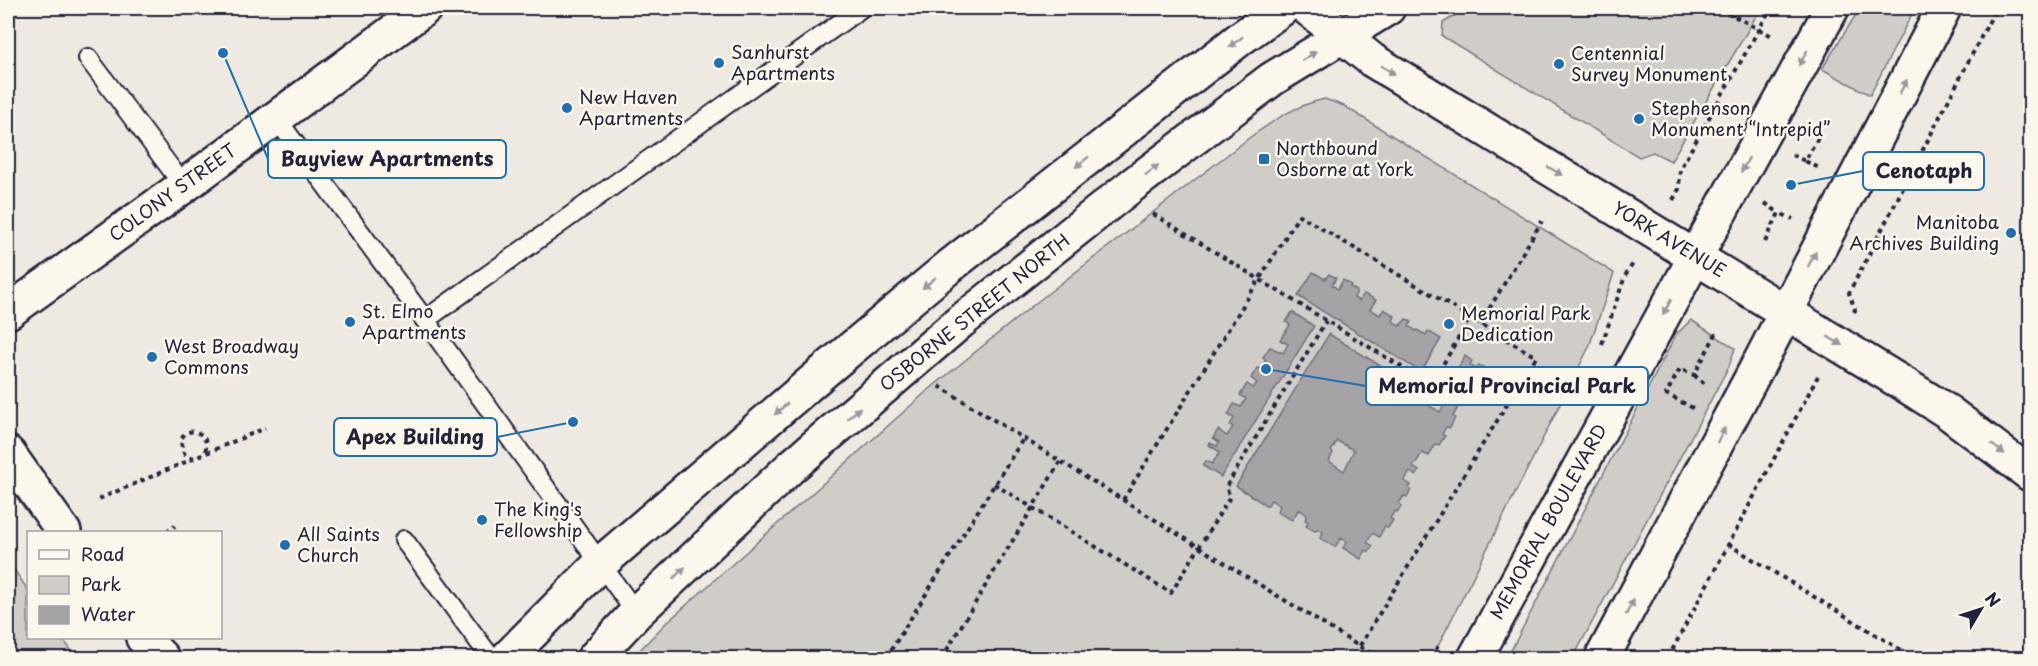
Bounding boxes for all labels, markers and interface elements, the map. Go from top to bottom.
one-way arrow [1229,36,1245,48]
place label: Sanhurst Apartments [731,38,835,86]
place label: Centennial Survey Monument [1571,39,1727,87]
one-way arrow [1301,50,1317,61]
one-way arrow [1798,50,1808,67]
marker: Sanhurst Apartments [712,56,726,70]
marker: Centennial Survey Monument [1552,57,1566,71]
one-way arrow [1380,64,1396,75]
one-way arrow [1898,78,1908,95]
place label: New Haven Apartments [579,83,683,131]
place label: Stephenson Monument “Intrepid” [1651,94,1830,142]
marker: New Haven Apartments [560,101,574,115]
marker: Stephenson Monument “Intrepid” [1632,112,1646,126]
place label: Northbound Osborne at York [1276,134,1414,182]
street label: COLONY STREET [103,136,242,247]
callout: Bayview Apartments [268,140,506,178]
text: Bayview Apartments [280,143,494,173]
marker: Northbound Osborne at York [1257,152,1271,166]
callout: Cenotaph [1863,152,1984,190]
one-way arrow [1075,155,1090,167]
text: Cenotaph [1875,155,1973,185]
one-way arrow [1740,156,1750,173]
one-way arrow [1144,165,1159,177]
one-way arrow [1547,165,1563,176]
street label: YORK AVENUE [1608,194,1732,283]
place label: Manitoba Archives Building [1849,208,2000,256]
street label: OSBORNE STREET NORTH [873,226,1075,397]
marker: Manitoba Archives Building [2004,226,2018,240]
one-way arrow [1807,251,1817,268]
one-way arrow [922,276,937,288]
place label: St. Elmo Apartments [362,297,466,345]
place label: Memorial Park Dedication [1461,299,1591,347]
one-way arrow [1662,299,1672,316]
marker: St. Elmo Apartments [343,315,357,329]
marker: Memorial Park Dedication [1442,317,1456,331]
place label: West Broadway Commons [164,332,299,380]
one-way arrow [1827,336,1843,347]
marker: West Broadway Commons [145,350,159,364]
callout: Memorial Provincial Park [1366,367,1648,405]
text: Memorial Provincial Park [1378,370,1636,400]
one-way arrow [773,402,788,416]
one-way arrow [846,407,861,420]
callout: Apex Building [334,418,497,456]
street label: MEMORIAL BOULEVARD [1483,419,1613,624]
text: Apex Building [345,421,484,451]
one-way arrow [1716,426,1726,444]
one-way arrow [1989,443,2005,455]
place label: The King's Fellowship [494,495,582,543]
marker: The King's Fellowship [475,513,489,527]
place label: All Saints Church [297,520,380,568]
legend [27,531,222,639]
marker: All Saints Church [278,538,292,552]
text: Road [81,540,125,567]
one-way arrow [672,566,686,580]
text: Park [81,570,121,597]
north arrow [1951,579,2011,639]
text: N [1980,586,2007,611]
one-way arrow [1625,598,1635,615]
text: Water [81,600,136,627]

